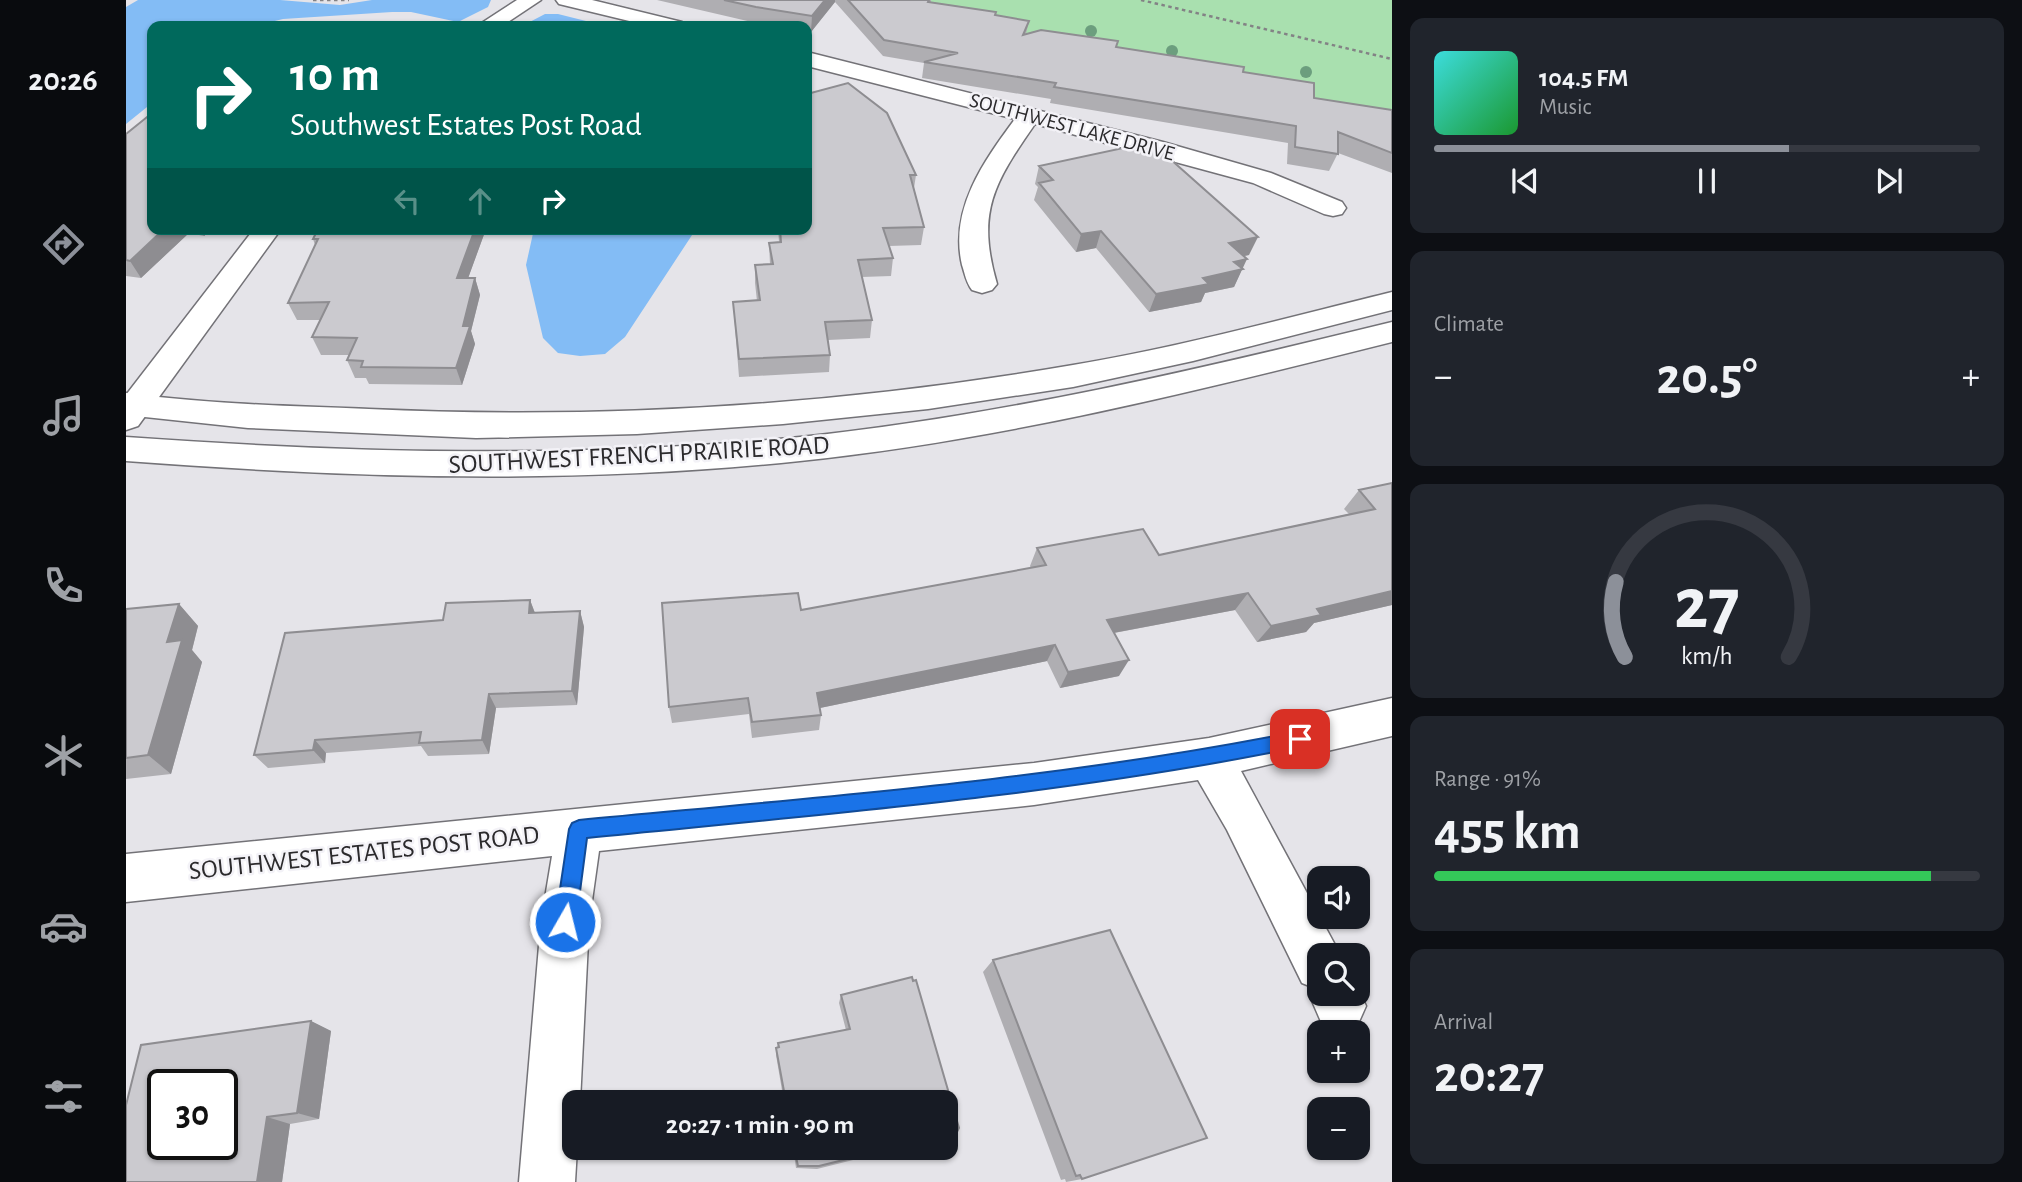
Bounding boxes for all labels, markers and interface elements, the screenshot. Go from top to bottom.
icon: right [175,49,266,140]
text: 10 m [290,51,380,100]
text: 20:26 [28,64,98,96]
text: 104.5 FM [1539,65,1628,91]
street label: SOUTHWEST LAKE DRIVE [967,90,1177,164]
text: Music [1539,96,1591,119]
text: Southwest Estates Post Road [290,109,642,141]
icon: previous [1506,162,1544,200]
icon: pause [1688,162,1726,200]
icon: next [1870,162,1908,200]
icon: left [388,182,426,220]
icon: ahead [461,182,499,220]
icon: right [534,182,572,220]
icon: directions [39,220,88,269]
text: Climate [1434,313,1504,336]
text: 20.5° [1656,351,1758,403]
text: − [1434,358,1452,396]
text: + [1962,358,1980,396]
icon: music [39,391,88,440]
street label: SOUTHWEST FRENCH PRAIRIE ROAD [448,432,830,478]
icon: phone [39,561,88,610]
text: 27 [1674,569,1740,642]
text: km/h [1681,644,1733,669]
pin [1270,709,1330,769]
icon: arrive [1281,720,1319,758]
icon: climate [39,731,88,780]
text: Range · 91% [1434,768,1541,791]
text: 455 km [1434,806,1581,858]
street label: SOUTHWEST ESTATES POST ROAD [188,822,540,884]
map controls [1307,866,1370,1160]
button: sound [1307,866,1370,929]
position arrow [528,885,602,959]
icon: car [39,902,88,951]
button: search [1307,943,1370,1006]
text: Arrival [1434,1011,1493,1034]
button: + [1307,1020,1370,1083]
text: 20:27 [1434,1049,1544,1101]
speed limit sign: 30 [147,1069,238,1160]
icon: filters [39,1072,88,1121]
button: − [1307,1097,1370,1160]
text: 20:27 · 1 min · 90 m [666,1112,854,1138]

